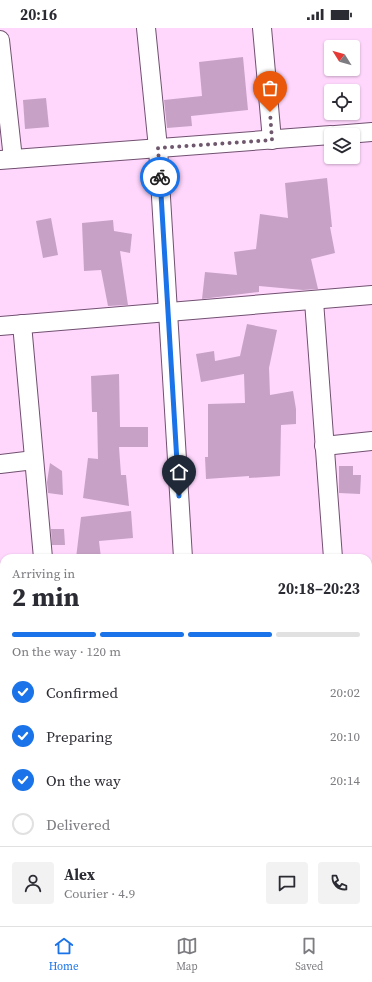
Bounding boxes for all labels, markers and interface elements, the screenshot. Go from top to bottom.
text: 20:16 [20,4,57,25]
north arrow [324,40,360,76]
map controls [324,40,360,164]
pin [253,71,287,112]
icon: bag [259,77,281,99]
button: locate [324,84,360,120]
button: layers [324,128,360,164]
courier [140,157,180,197]
icon: bike [149,166,171,188]
pin [162,455,196,496]
icon: home [168,461,190,483]
text: Arriving in [12,565,75,582]
text: 20:18–20:23 [278,578,360,599]
text: 2 min [12,579,79,615]
text: On the way · 120 m [12,643,121,660]
icon: check [12,681,34,703]
text: Confirmed [46,682,118,703]
text: 20:02 [330,684,360,701]
icon: check [12,725,34,747]
text: Preparing [46,726,112,747]
text: 20:10 [330,728,360,745]
icon: check [12,769,34,791]
text: On the way [46,770,121,791]
text: 20:14 [330,772,360,789]
text: Delivered [46,814,110,835]
button: person [12,862,54,904]
button: chat [266,862,308,904]
button: phone [318,862,360,904]
text: Alex [64,864,95,885]
text: Courier · 4.9 [64,885,135,902]
tab: Home [49,935,79,974]
tab: Map [176,935,198,974]
tab: Saved [295,935,323,974]

